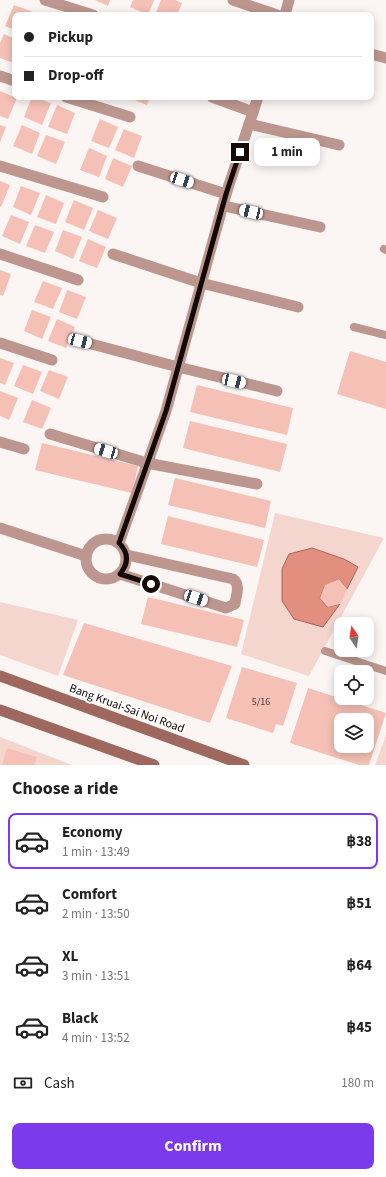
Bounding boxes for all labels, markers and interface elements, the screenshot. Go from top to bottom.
text: Pickup [48,27,93,48]
text: Drop-off [48,65,103,86]
callout: 1 min [254,138,320,166]
route end [231,143,249,161]
text: 1 min [271,143,303,161]
car [169,171,195,189]
car [238,203,264,221]
car [67,332,93,350]
car [221,372,247,390]
car [93,442,119,460]
route start [142,575,160,593]
car [183,589,209,607]
north arrow [334,617,374,657]
map controls [334,617,374,753]
button: locate [334,665,374,705]
street label: Bang Kruai-Sai Noi Road [67,680,187,737]
house number: 5/16 [252,695,270,709]
button: layers [334,713,374,753]
text: Choose a ride [12,776,118,801]
text: Economy [62,822,123,843]
icon: car [14,823,50,859]
text: ฿38 [347,831,372,852]
text: 1 min · 13:49 [62,843,130,861]
text: Comfort [62,884,117,905]
icon: car [14,885,50,921]
text: ฿51 [347,893,372,914]
text: 2 min · 13:50 [62,905,130,923]
text: XL [62,946,78,967]
icon: car [14,947,50,983]
text: ฿64 [347,955,372,976]
text: 3 min · 13:51 [62,967,130,985]
text: Black [62,1008,99,1029]
icon: car [14,1009,50,1045]
text: ฿45 [347,1017,372,1038]
text: 4 min · 13:52 [62,1029,130,1047]
icon: cash [12,1072,34,1094]
text: Cash [44,1073,75,1094]
text: 180 m [341,1074,374,1092]
button: Confirm [12,1123,374,1169]

